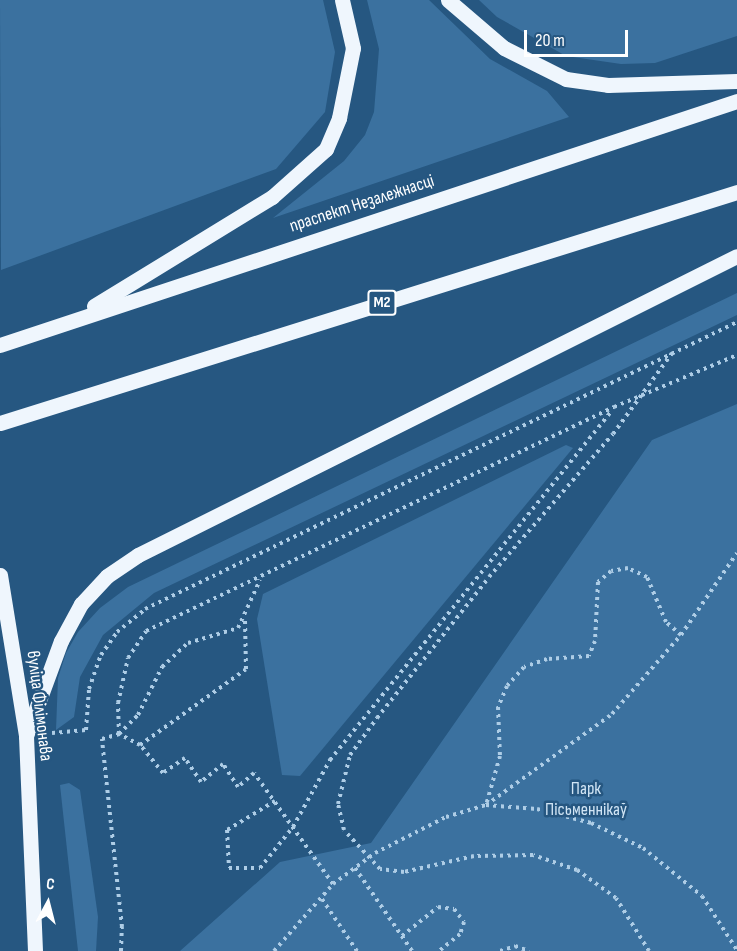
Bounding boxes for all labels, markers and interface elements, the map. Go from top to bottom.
scale bar [527,18,630,56]
text: 20 m [535,30,565,51]
street label: праспект Незалежнасці [287,170,437,238]
road number: М2 [367,290,397,316]
street label: вуліца Філімонава [22,650,56,762]
park label: Парк Пісьменнікаў [545,779,627,822]
north arrow [18,873,78,933]
text: С [45,875,55,895]

